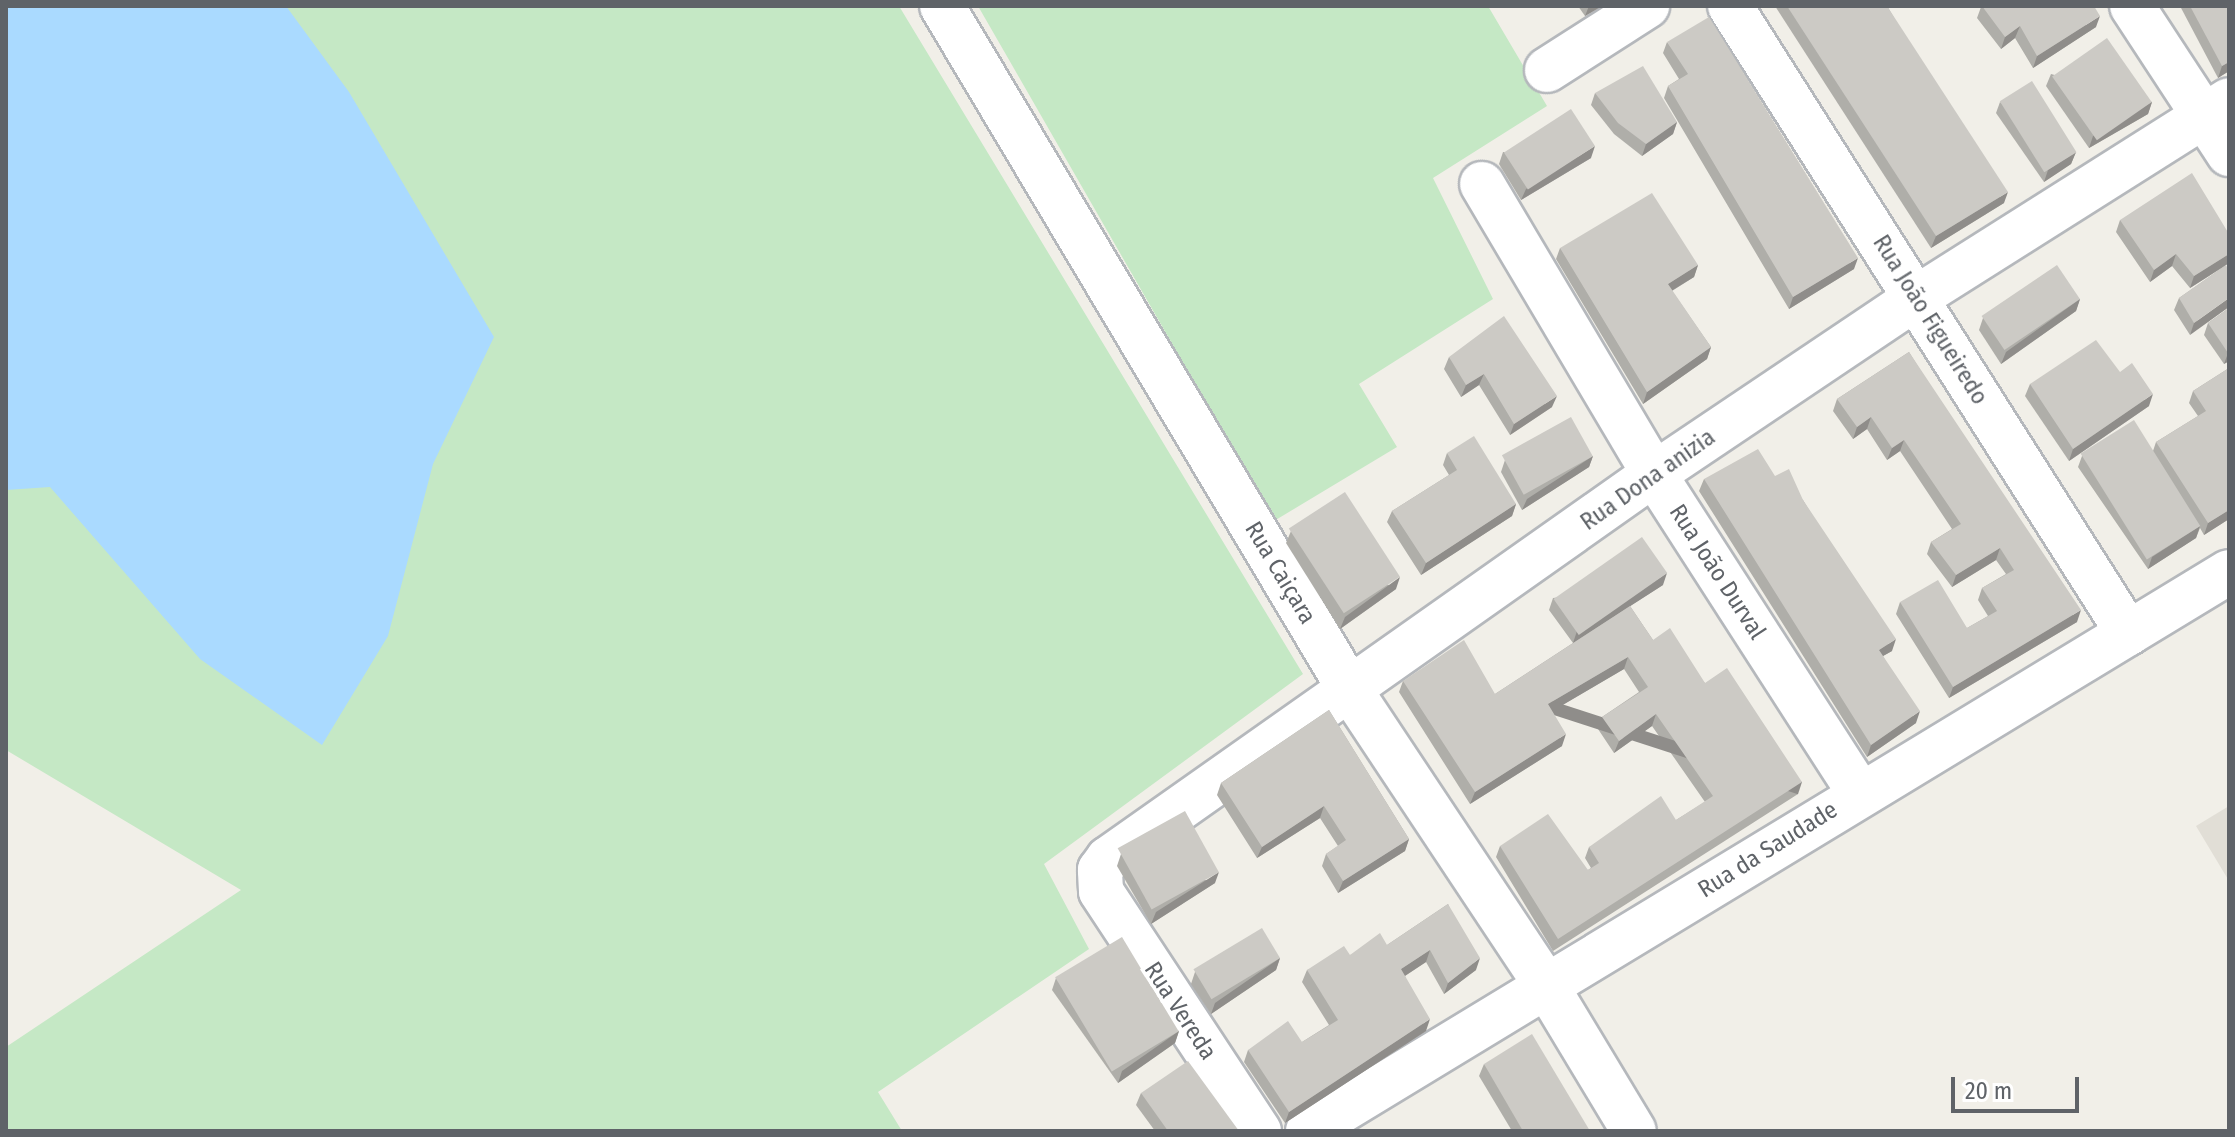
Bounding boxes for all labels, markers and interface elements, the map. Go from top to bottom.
street label: Rua João Figueiredo [1866,230,1994,410]
street label: Rua Dona anizia [1575,423,1721,537]
street label: Rua João Durval [1663,499,1771,645]
street label: Rua Caiçara [1238,517,1322,629]
street label: Rua da Saudade [1693,796,1843,904]
street label: Rua Vereda [1138,957,1222,1065]
scale bar [1955,1061,2083,1111]
text: 20 m [1965,1077,2012,1105]

